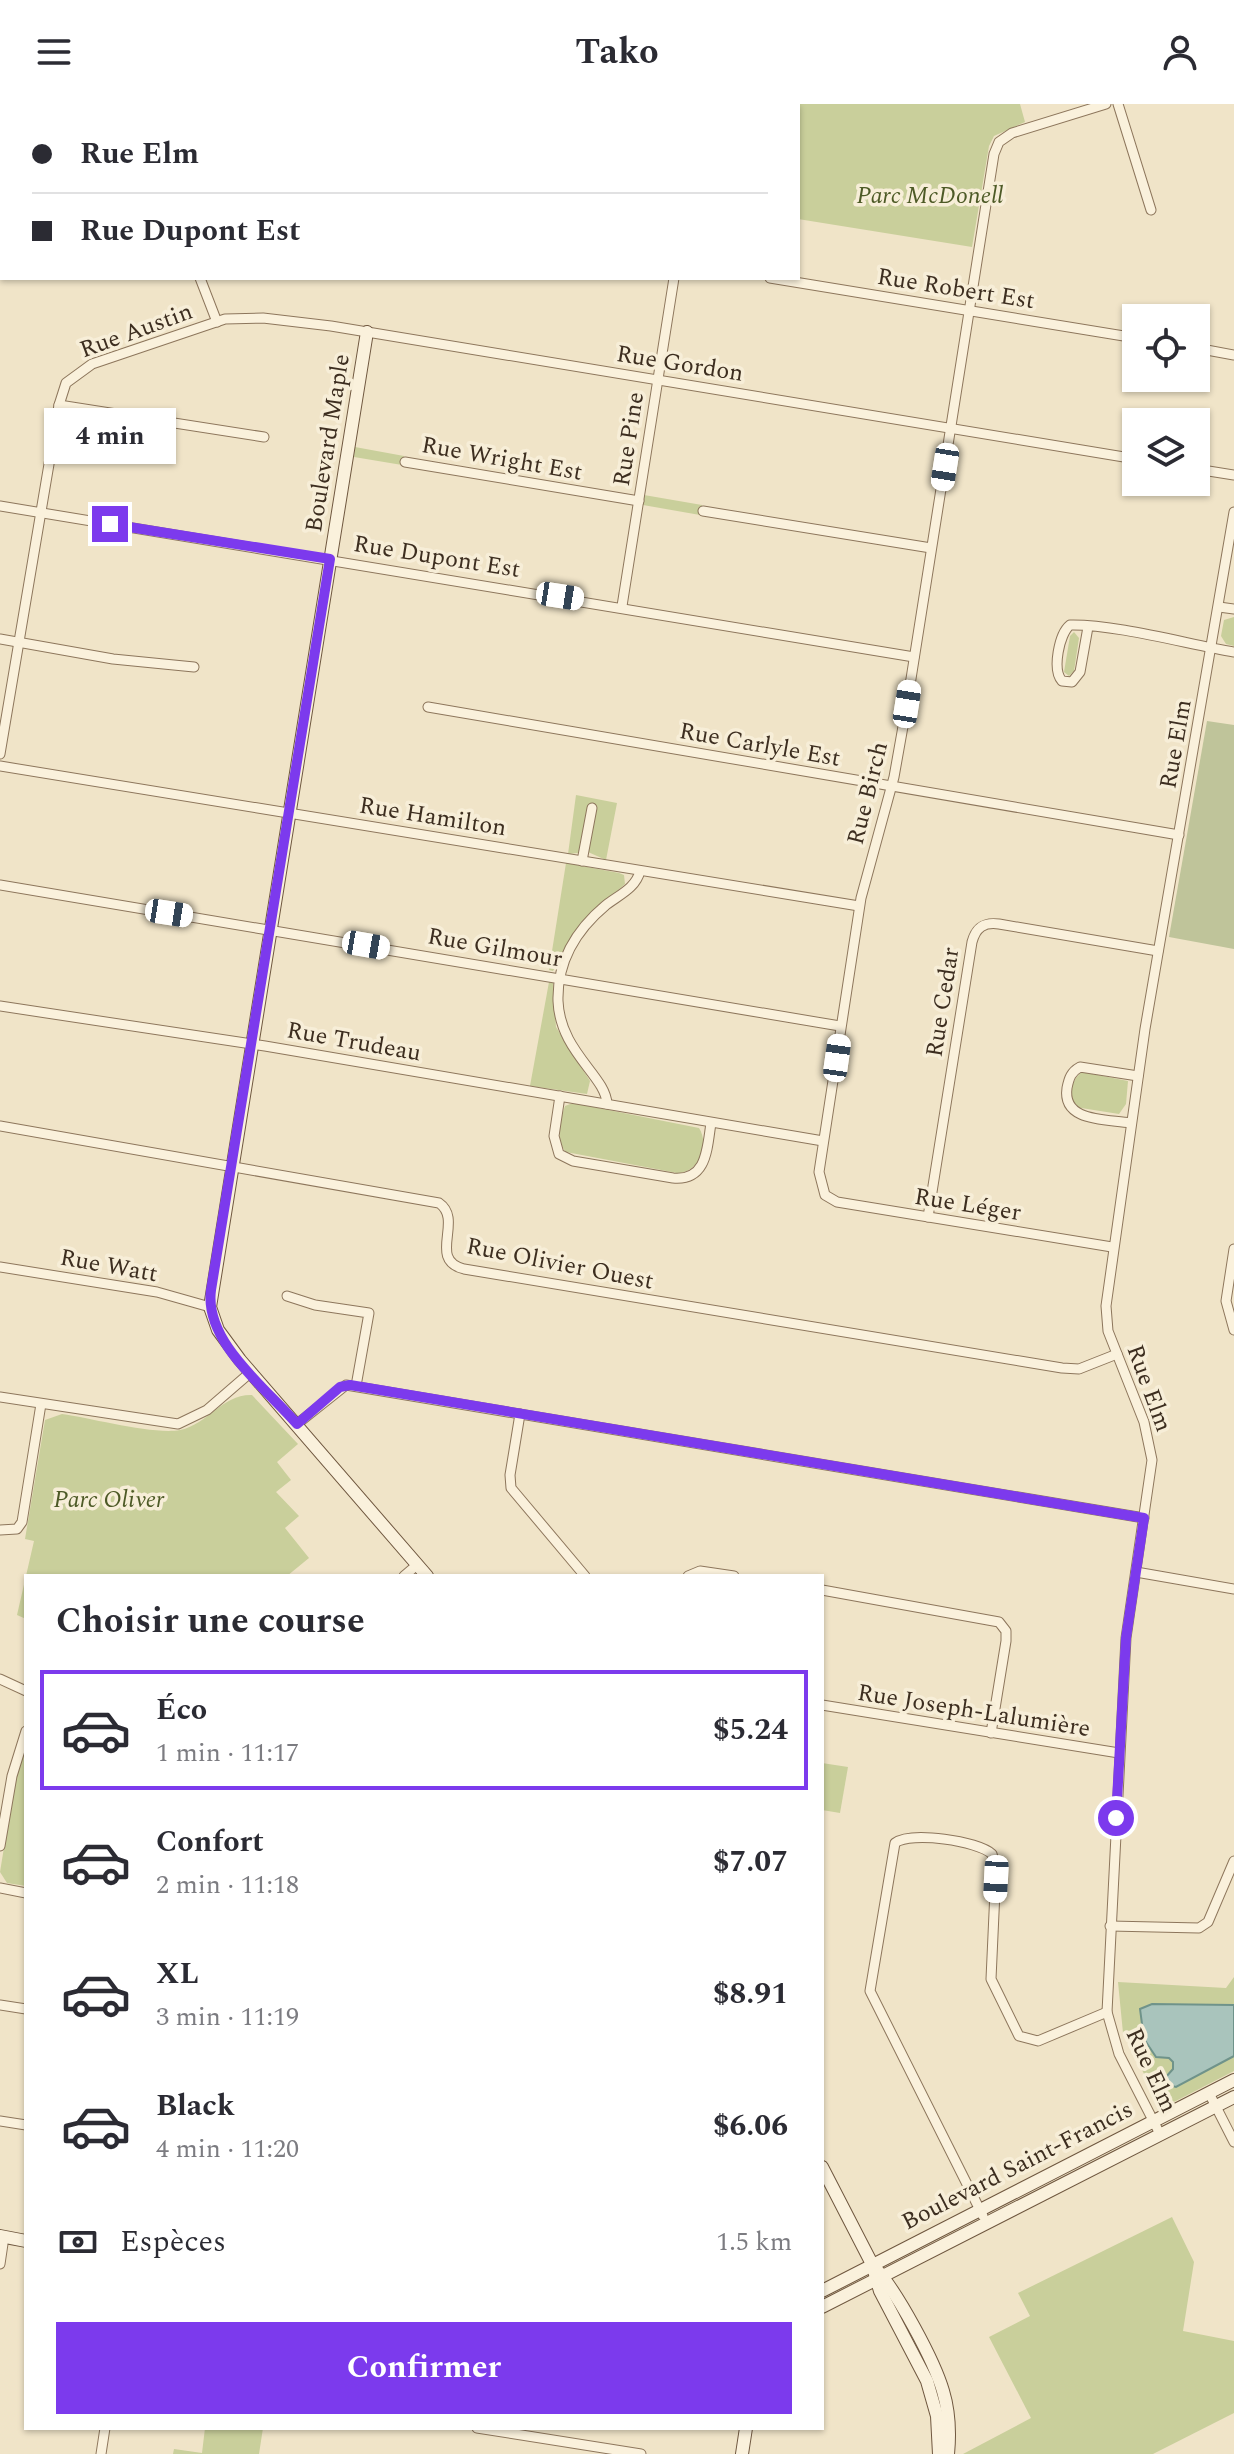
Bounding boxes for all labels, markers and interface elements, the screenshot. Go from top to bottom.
text: Tako [575,25,659,80]
icon: menu [32,30,76,74]
icon: person [1158,30,1202,74]
text: Rue Elm [80,131,199,177]
park label: Parc McDonell [856,178,1004,214]
text: Rue Dupont Est [80,208,301,254]
street label: Rue Robert Est [874,259,1037,319]
street label: Rue Austin [75,294,198,368]
map controls [1122,304,1210,496]
button: locate [1122,304,1210,392]
street label: Rue Gordon [614,336,746,392]
street label: Boulevard Maple [296,351,360,535]
street label: Rue Pine [604,389,654,489]
callout: 4 min [44,408,176,464]
button: layers [1122,408,1210,496]
text: 4 min [75,416,145,456]
street label: Rue Wright Est [418,427,585,491]
car [929,441,961,493]
route end [92,506,128,542]
street label: Rue Dupont Est [351,526,523,588]
car [534,580,586,612]
car [891,678,923,730]
street label: Rue Elm [1150,697,1202,792]
street label: Rue Carlyle Est [676,713,843,777]
street label: Rue Birch [838,738,898,849]
street label: Rue Hamilton [357,788,509,846]
car [143,897,195,929]
street label: Rue Gilmour [424,918,565,978]
car [340,929,392,961]
street label: Rue Cedar [917,945,969,1060]
street label: Rue Trudeau [284,1012,424,1071]
car [822,1033,852,1083]
street label: Rue Léger [912,1179,1024,1231]
street label: Rue Olivier Ouest [463,1228,657,1300]
street label: Rue Watt [57,1240,161,1292]
street label: Rue Elm [1117,1340,1181,1437]
park label: Parc Oliver [54,1482,165,1518]
text: Choisir une course [56,1594,365,1649]
street label: Rue Joseph-Lalumière [855,1675,1093,1747]
text: Éco [156,1687,207,1733]
icon: car [60,1694,132,1766]
text: $5.24 [713,1707,788,1753]
text: 1 min · 11:17 [156,1733,299,1773]
route start [1098,1800,1134,1836]
text: Confort [156,1819,264,1865]
icon: car [60,1826,132,1898]
text: $7.07 [713,1839,788,1885]
car [983,1854,1009,1904]
text: 2 min · 11:18 [156,1865,299,1905]
text: XL [156,1951,199,1997]
icon: car [60,1958,132,2030]
text: $8.91 [713,1971,788,2017]
text: 3 min · 11:19 [156,1997,299,2037]
street label: Rue Elm [1116,2022,1186,2119]
text: Black [156,2083,235,2129]
icon: car [60,2090,132,2162]
street label: Boulevard Saint-Francis [895,2092,1140,2240]
text: $6.06 [713,2103,788,2149]
text: 4 min · 11:20 [156,2129,299,2169]
text: Espèces [120,2219,226,2265]
icon: cash [56,2220,100,2264]
text: 1.5 km [716,2222,792,2262]
button: Confirmer [56,2322,792,2414]

